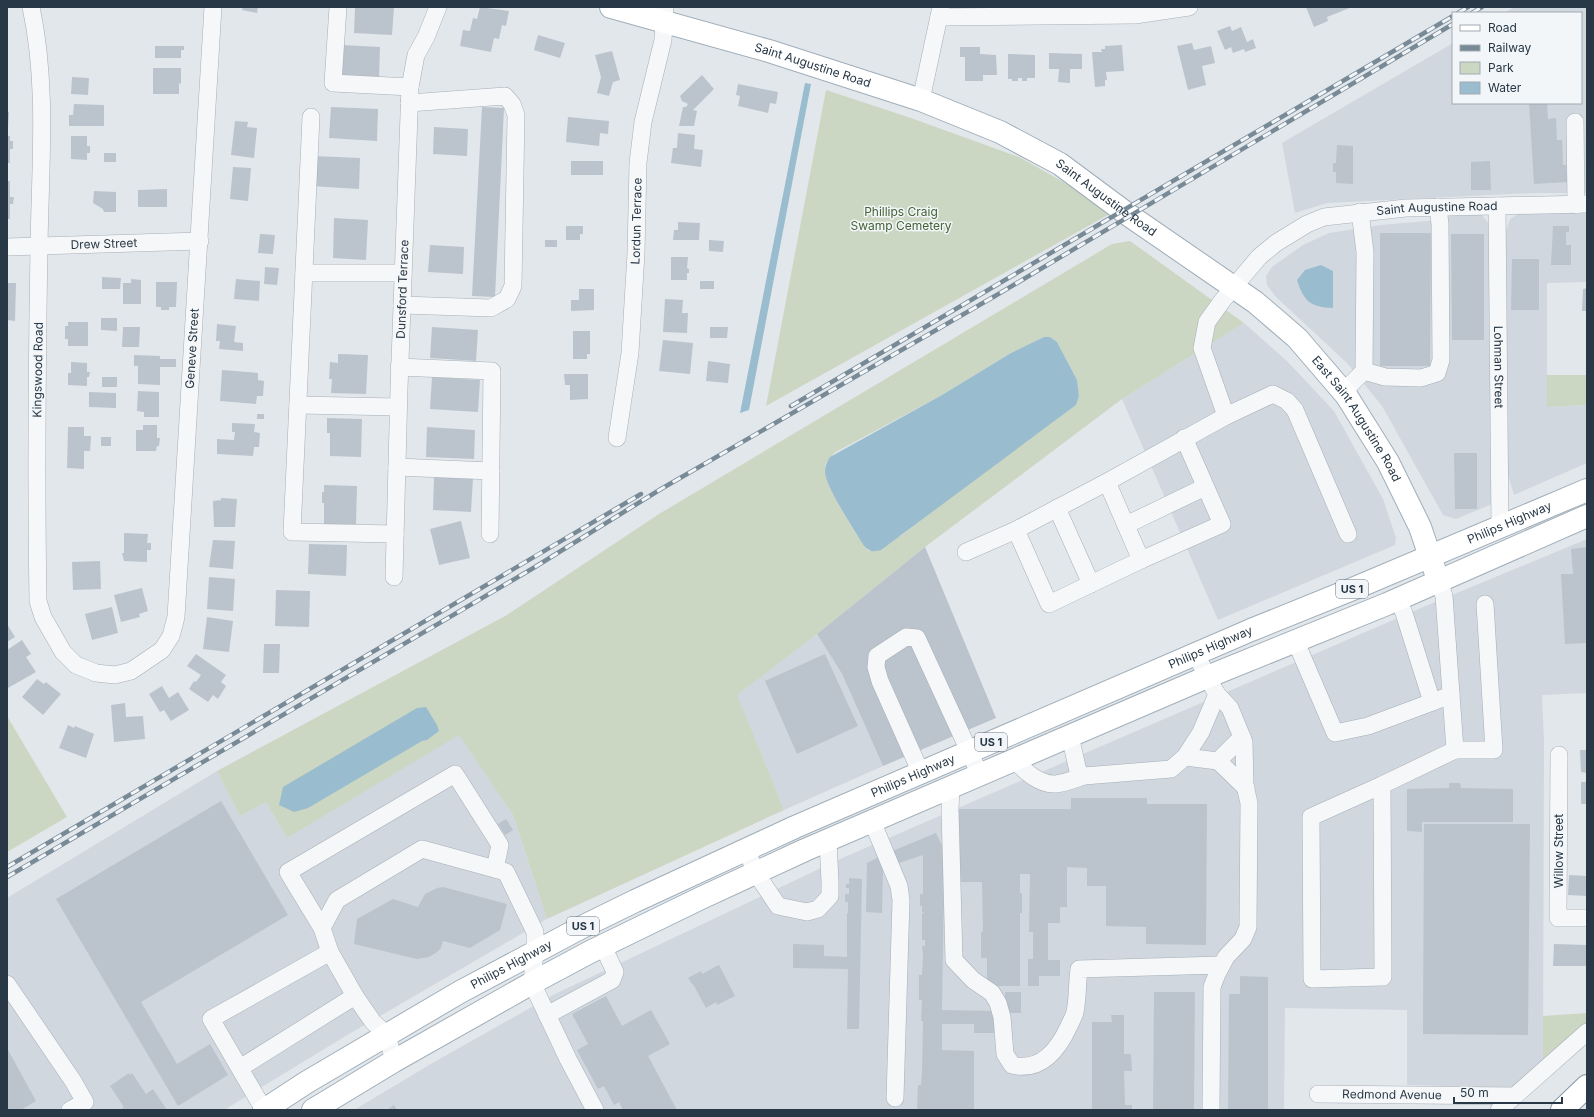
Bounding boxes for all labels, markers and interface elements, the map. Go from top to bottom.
legend [1452,12,1582,104]
text: Road [1488,20,1517,35]
street label: Saint Augustine Road [753,39,873,90]
text: Railway [1488,40,1532,55]
text: Park [1488,60,1514,75]
text: Water [1488,80,1522,95]
street label: Saint Augustine Road [1053,155,1160,239]
street label: Lordun Terrace [627,178,645,265]
street label: Saint Augustine Road [1375,198,1498,218]
park label: Phillips Craig Swamp Cemetery [850,204,952,233]
street label: Drew Street [70,235,138,252]
street label: Dunsford Terrace [393,239,411,339]
street label: Geneve Street [182,308,202,389]
street label: Kingswood Road [29,322,46,418]
street label: Lohman Street [1491,326,1507,408]
street label: East Saint Augustine Road [1309,353,1404,484]
street label: Philips Highway [1465,498,1554,547]
road number: US 1 [1336,580,1368,598]
street label: Philips Highway [1166,622,1255,672]
road number: US 1 [975,733,1007,751]
street label: Philips Highway [869,751,957,800]
street label: Willow Street [1551,814,1566,888]
road number: US 1 [567,917,599,935]
street label: Philips Highway [468,936,555,992]
scale bar [1454,1079,1562,1105]
text: 50 m [1460,1085,1489,1100]
street label: Redmond Avenue [1342,1086,1442,1102]

